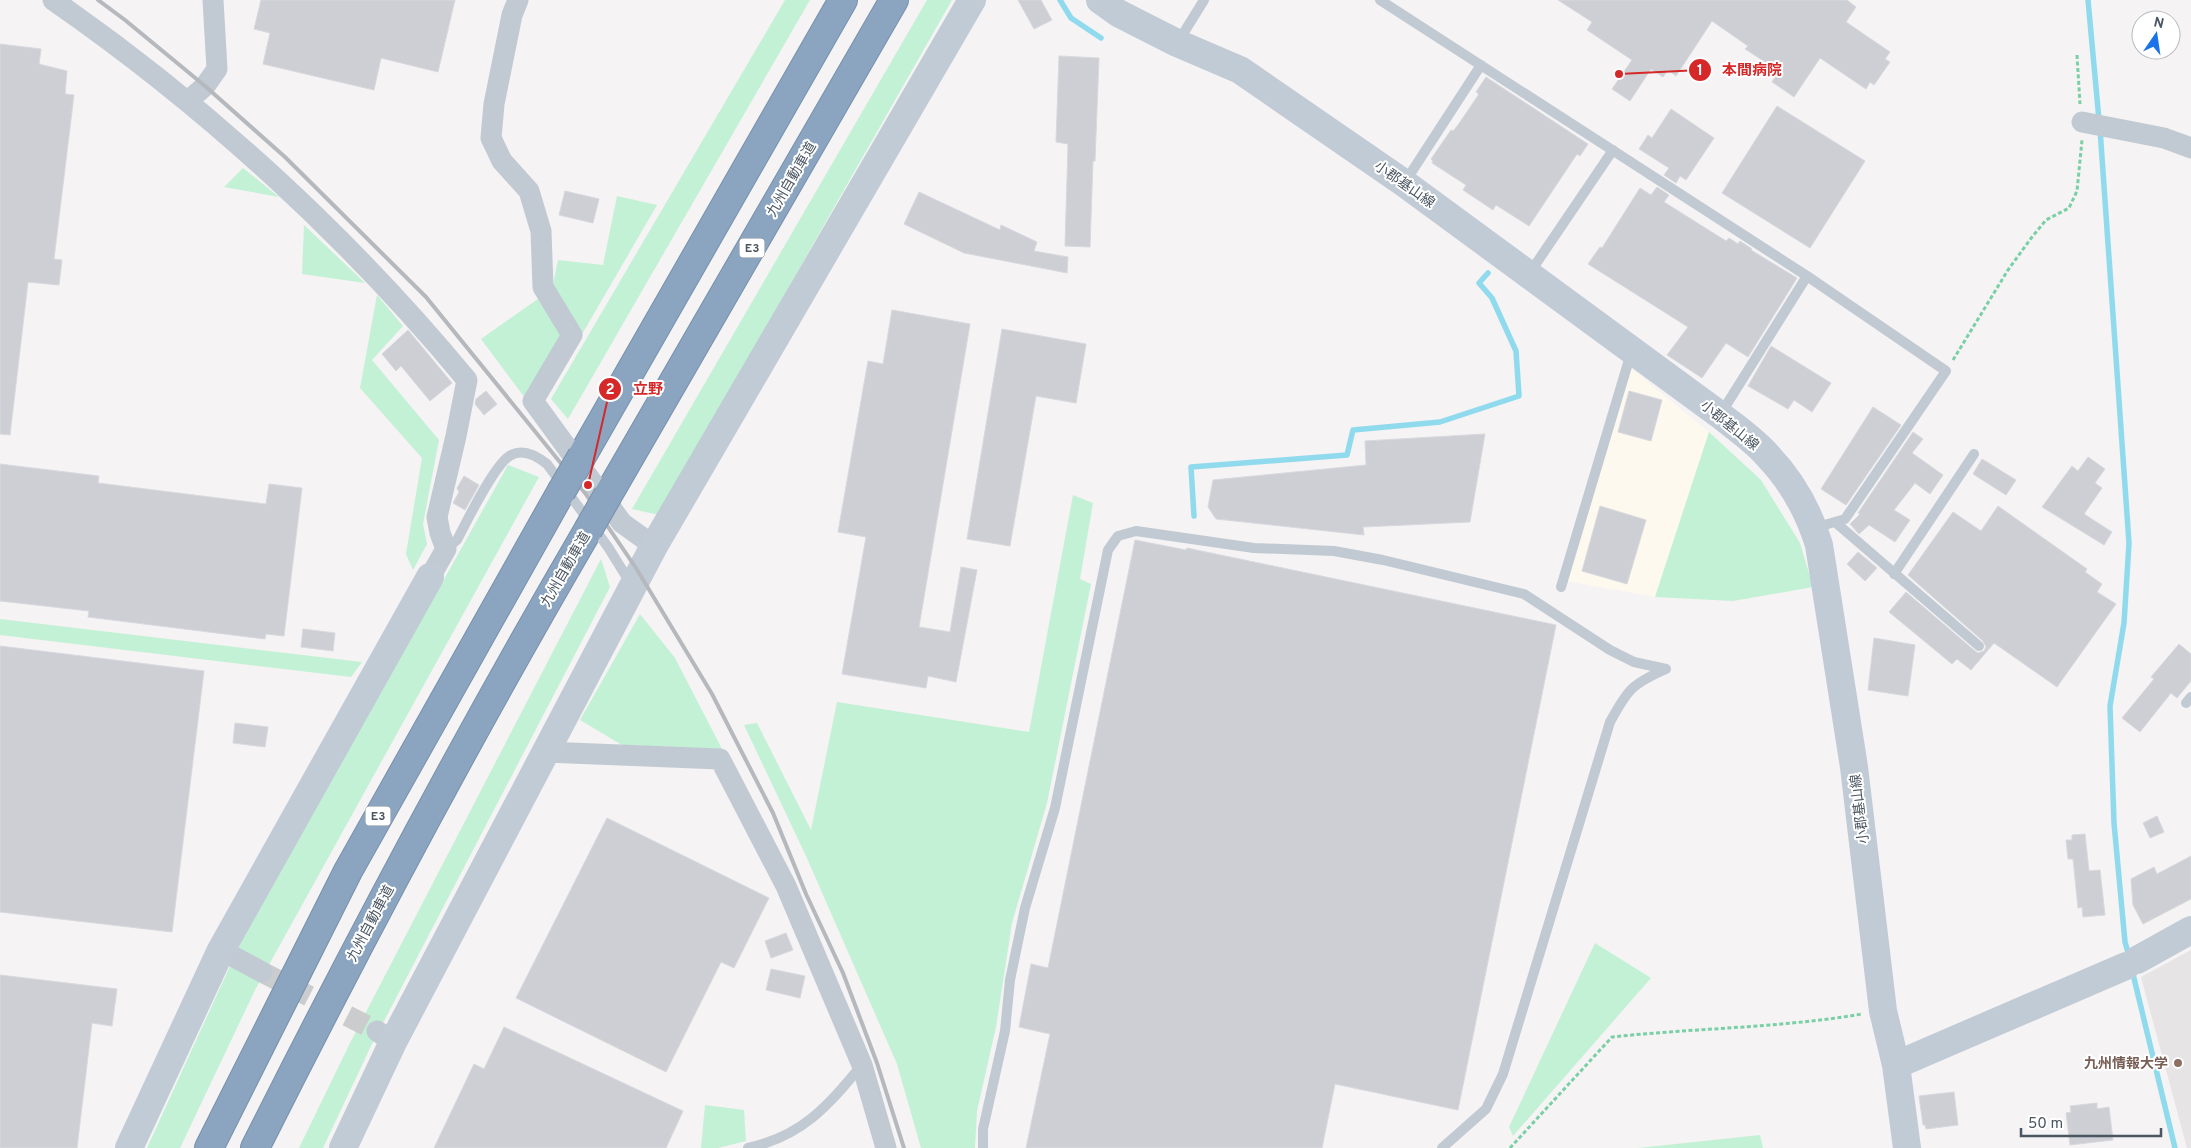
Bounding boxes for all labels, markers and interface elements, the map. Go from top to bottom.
north arrow [2131,10,2181,60]
text: N [2152,14,2165,33]
callout: 本間病院 [1687,55,1792,85]
text: 1 [1697,62,1703,81]
text: 本間病院 [1722,62,1782,81]
street label: 九州自動車道 [763,139,821,220]
street label: 小郡基山線 [1371,158,1438,212]
road number: E3 [740,238,764,258]
callout: 立野 [598,374,673,404]
text: 2 [605,381,615,400]
text: 立野 [633,381,663,400]
street label: 小郡基山線 [1697,398,1762,455]
street label: 九州自動車道 [537,529,595,610]
street label: 小郡基山線 [1848,773,1873,845]
road number: E3 [366,806,390,826]
street label: 九州自動車道 [343,882,399,965]
place label: 九州情報大学 [2084,1055,2168,1073]
marker: 九州情報大学 [2172,1057,2184,1069]
scale bar [2021,1106,2161,1138]
text: 50 m [2028,1115,2063,1134]

